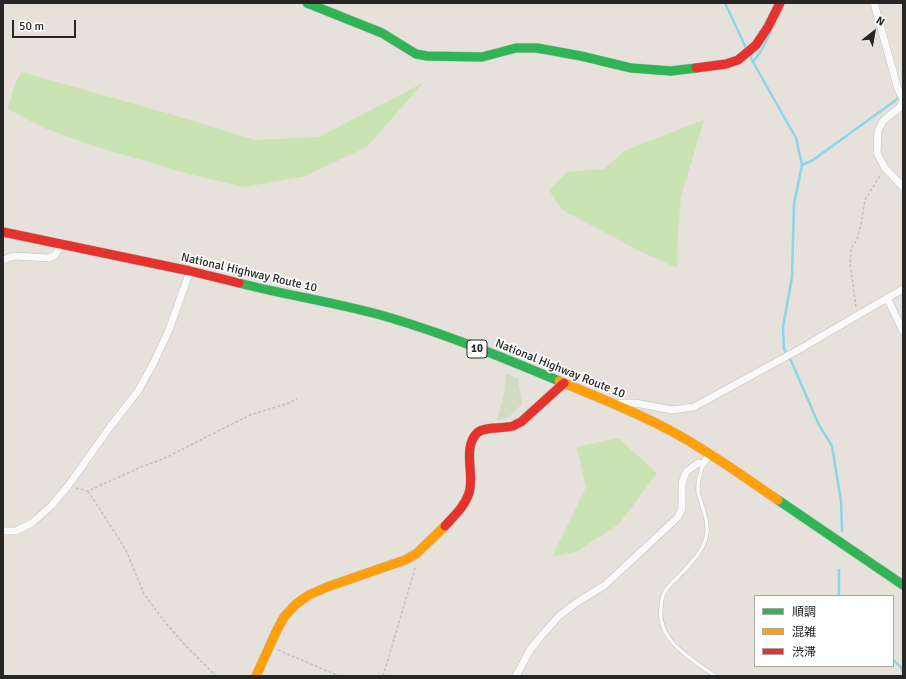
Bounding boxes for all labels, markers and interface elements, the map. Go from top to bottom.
scale bar [14,12,78,38]
north arrow [854,12,894,52]
text: N [874,14,887,29]
text: 50 m [19,19,44,34]
street label: National Highway Route 10 [180,250,318,296]
street label: National Highway Route 10 [493,336,627,402]
road number: 10 [467,340,487,358]
legend [754,595,894,667]
text: 順調 [792,605,816,620]
text: 混雑 [792,625,816,640]
text: 渋滞 [792,645,816,660]

